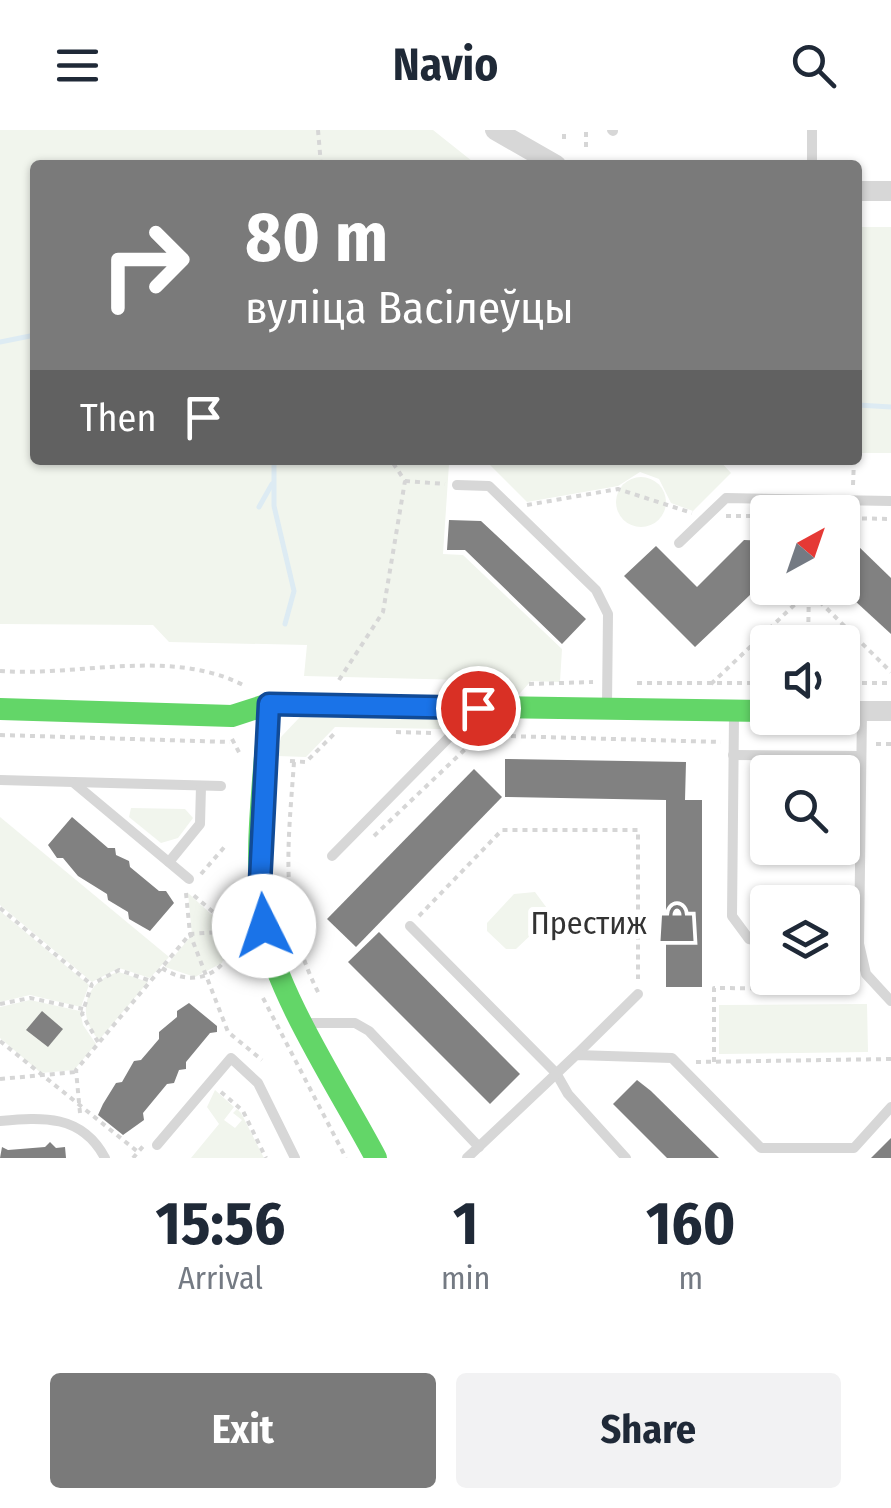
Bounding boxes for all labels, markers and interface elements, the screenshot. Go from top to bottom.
icon: menu [50,38,105,93]
text: Navio [393,38,498,92]
icon: search [786,38,841,93]
text: 80 m [245,196,388,280]
icon: right [80,200,210,330]
text: вуліца Васілеўцы [245,281,574,335]
icon: arrive [176,390,231,445]
text: Then [80,395,156,441]
north arrow [750,495,860,605]
map controls [750,495,860,995]
button: sound [750,625,860,735]
pin [436,666,521,751]
icon: arrive [451,681,506,736]
button: search [750,755,860,865]
position arrow [212,874,316,978]
button: layers [750,885,860,995]
shop icon: Престиж [656,902,698,944]
place label: Престиж [531,904,648,942]
text: 15:56 [156,1188,285,1260]
text: 1 [453,1188,478,1260]
text: 160 [646,1188,735,1260]
text: Arrival [178,1259,263,1297]
text: min [441,1259,490,1297]
text: m [678,1259,703,1297]
button: Exit [50,1373,436,1488]
button: Share [456,1373,841,1488]

